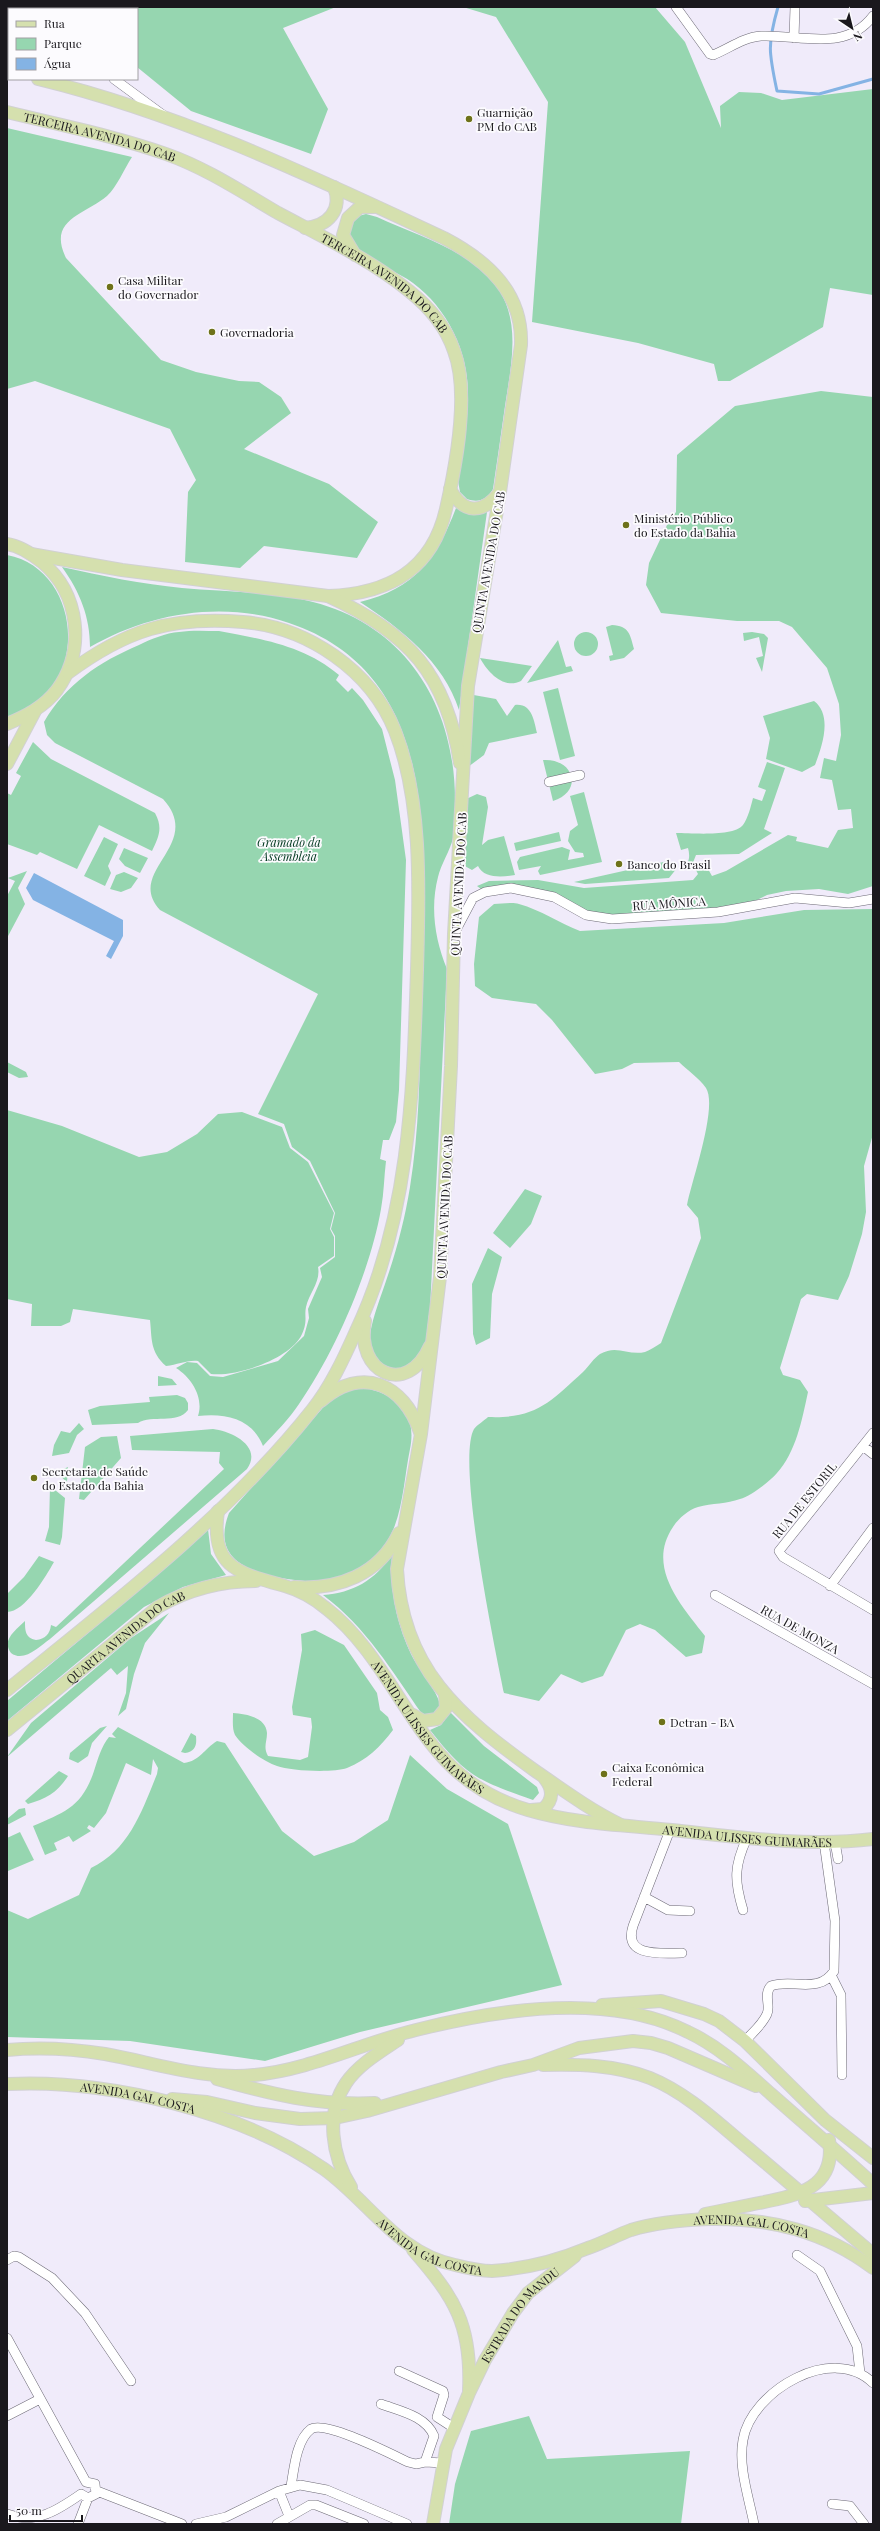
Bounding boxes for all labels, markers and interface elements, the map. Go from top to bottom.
legend [8,8,138,80]
north arrow [832,8,872,48]
text: Rua [44,15,65,31]
text: N [850,28,866,45]
text: Parque [44,35,82,51]
text: Água [43,55,71,71]
place label: Guarnição PM do CAB [477,104,537,134]
street label: TERCEIRA AVENIDA DO CAB [22,108,178,165]
marker: Guarnição PM do CAB [464,114,474,124]
street label: TERCEIRA AVENIDA DO CAB [318,229,452,336]
place label: Casa Militar do Governador [118,272,199,302]
marker: Casa Militar do Governador [105,282,115,292]
place label: Governadoria [220,324,294,340]
marker: Governadoria [207,327,217,337]
street label: QUINTA AVENIDA DO CAB [468,490,508,634]
place label: Ministério Público do Estado da Bahia [634,510,736,540]
marker: Ministério Público do Estado da Bahia [621,520,631,530]
street label: QUINTA AVENIDA DO CAB [446,812,470,956]
park label: Gramado da Assembleia [257,834,321,864]
place label: Banco do Brasil [627,856,711,872]
marker: Banco do Brasil [614,859,624,869]
street label: RUA MÔNICA [632,892,707,914]
street label: QUINTA AVENIDA DO CAB [432,1135,456,1279]
street label: RUA DE ESTORIL [768,1458,840,1542]
place label: Secretaria de Saúde do Estado da Bahia [42,1463,148,1493]
marker: Secretaria de Saúde do Estado da Bahia [29,1473,39,1483]
street label: QUARTA AVENIDA DO CAB [62,1587,187,1687]
street label: RUA DE MONZA [758,1601,842,1657]
street label: AVENIDA ULISSES GUIMARÃES [368,1656,487,1797]
place label: Detran - BA [670,1714,735,1730]
marker: Detran - BA [657,1717,667,1727]
place label: Caixa Econômica Federal [612,1759,704,1789]
marker: Caixa Econômica Federal [599,1769,609,1779]
street label: AVENIDA ULISSES GUIMARÃES [661,1821,832,1850]
street label: AVENIDA GAL COSTA [78,2078,198,2117]
street label: AVENIDA GAL COSTA [692,2211,812,2241]
street label: AVENIDA GAL COSTA [373,2213,484,2278]
street label: ESTRADA DO MANDU [477,2264,562,2366]
scale bar [10,2497,82,2523]
text: 50 m [16,2502,42,2518]

